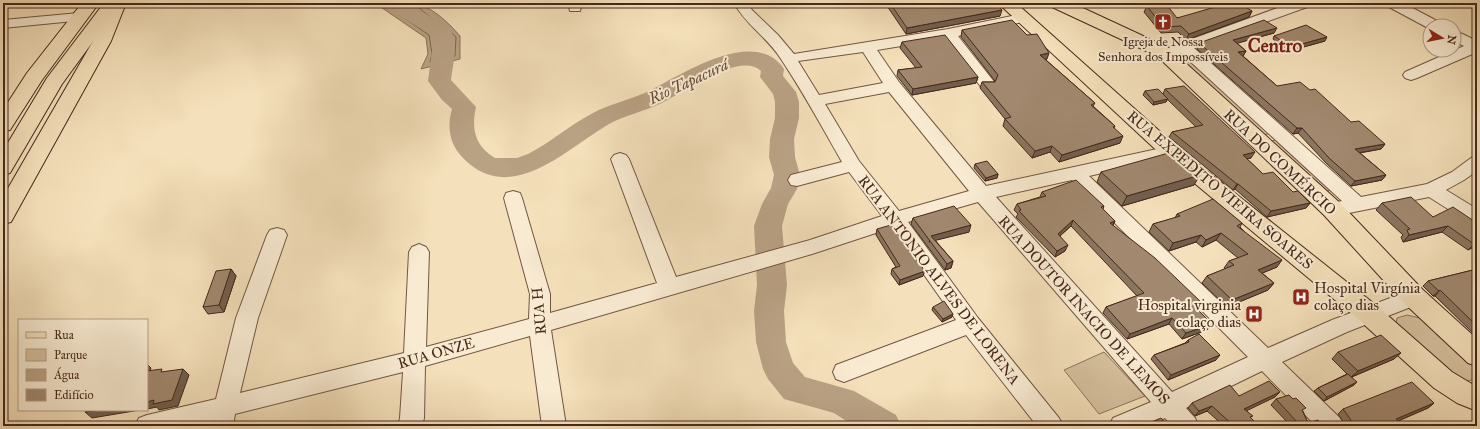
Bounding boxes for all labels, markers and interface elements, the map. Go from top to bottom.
church icon: Igreja de Nossa Senhora dos Impossíveis [1153,12,1173,32]
north arrow [1422,18,1462,58]
place label: Igreja de Nossa Senhora dos Impossíveis [1098,34,1228,65]
district label: Centro [1248,34,1303,57]
text: N [1444,34,1459,46]
water label: Rio Tapacurá [644,54,734,110]
street label: RUA DO COMÉRCIO [1220,105,1341,219]
street label: RUA EXPEDITO VIEIRA SOARES [1123,107,1317,273]
street label: RUA ANTONIO ALVES DE LORENA [854,172,1024,388]
street label: RUA DOUTOR INACIO DE LEMOS [994,212,1174,408]
place label: Hospital Virgínia colaço dias [1314,279,1421,314]
street label: RUA H [528,286,550,336]
hospital icon: Hospital Virgínia colaço dias [1291,287,1311,307]
place label: Hospital virginia colaço dias [1138,296,1242,331]
hospital icon: Hospital virginia colaço dias [1244,304,1264,324]
legend [18,319,148,411]
text: Rua [54,328,75,342]
street label: RUA ONZE [396,333,477,373]
text: Parque [54,348,87,363]
text: Água [53,367,80,383]
text: Edifício [54,388,94,402]

